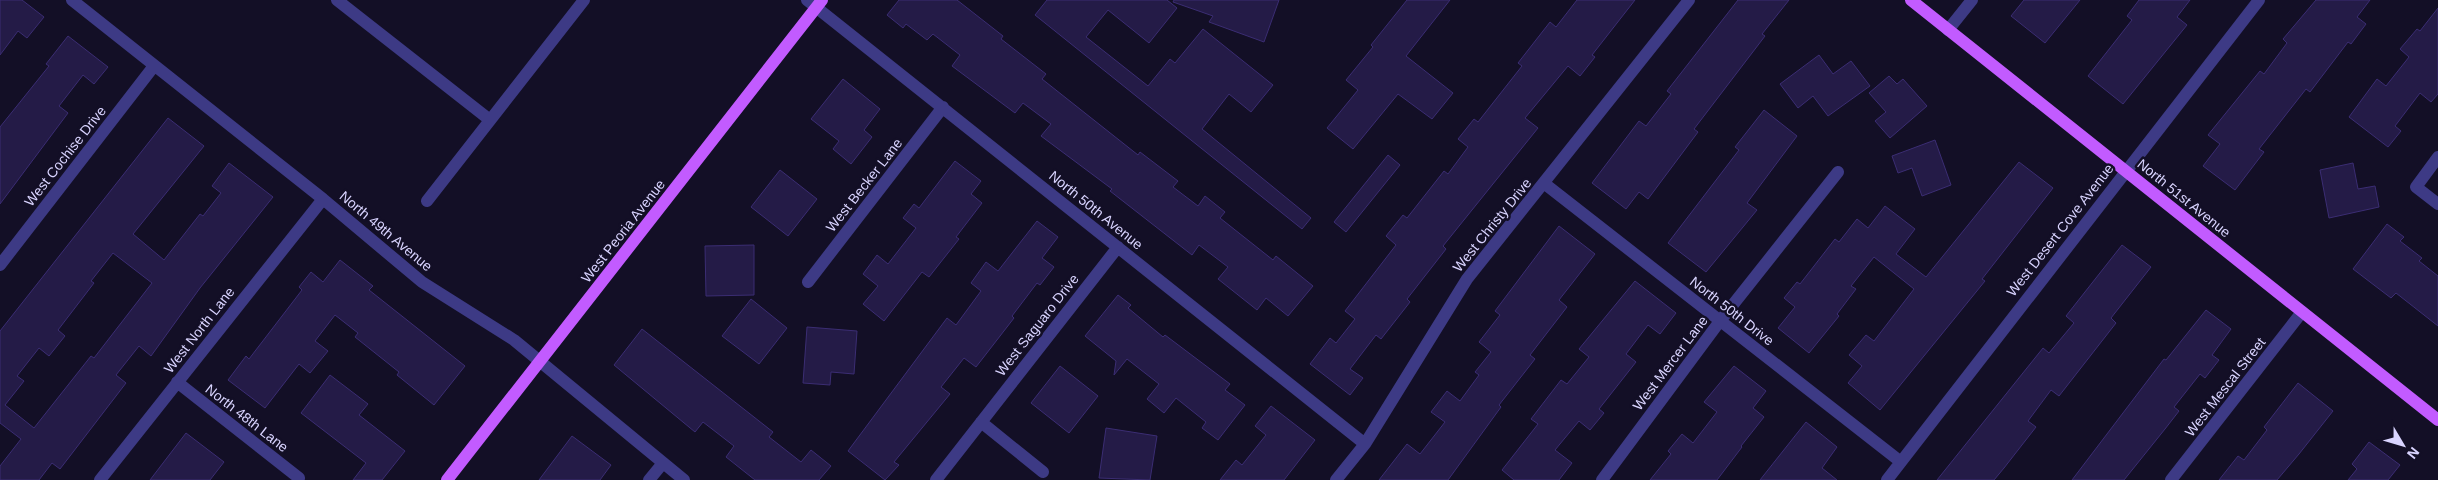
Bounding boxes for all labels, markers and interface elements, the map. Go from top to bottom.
street label: West Cochise Drive [21,103,109,209]
street label: West Becker Lane [823,135,906,235]
street label: North 51st Avenue [2134,156,2234,241]
street label: West Desert Cove Avenue [2003,160,2117,299]
street label: North 50th Avenue [1046,167,1146,253]
street label: West Christy Drive [1449,175,1535,275]
street label: West Peoria Avenue [578,176,668,286]
street label: North 49th Avenue [337,188,436,274]
street label: West Saguaro Drive [992,271,1082,379]
street label: North 50th Drive [1687,273,1777,349]
street label: West North Lane [160,284,238,376]
street label: West Mercer Lane [1629,312,1711,413]
street label: West Mescal Street [2181,334,2269,440]
street label: North 48th Lane [203,381,292,455]
north arrow [2378,420,2428,470]
text: N [2404,444,2423,462]

